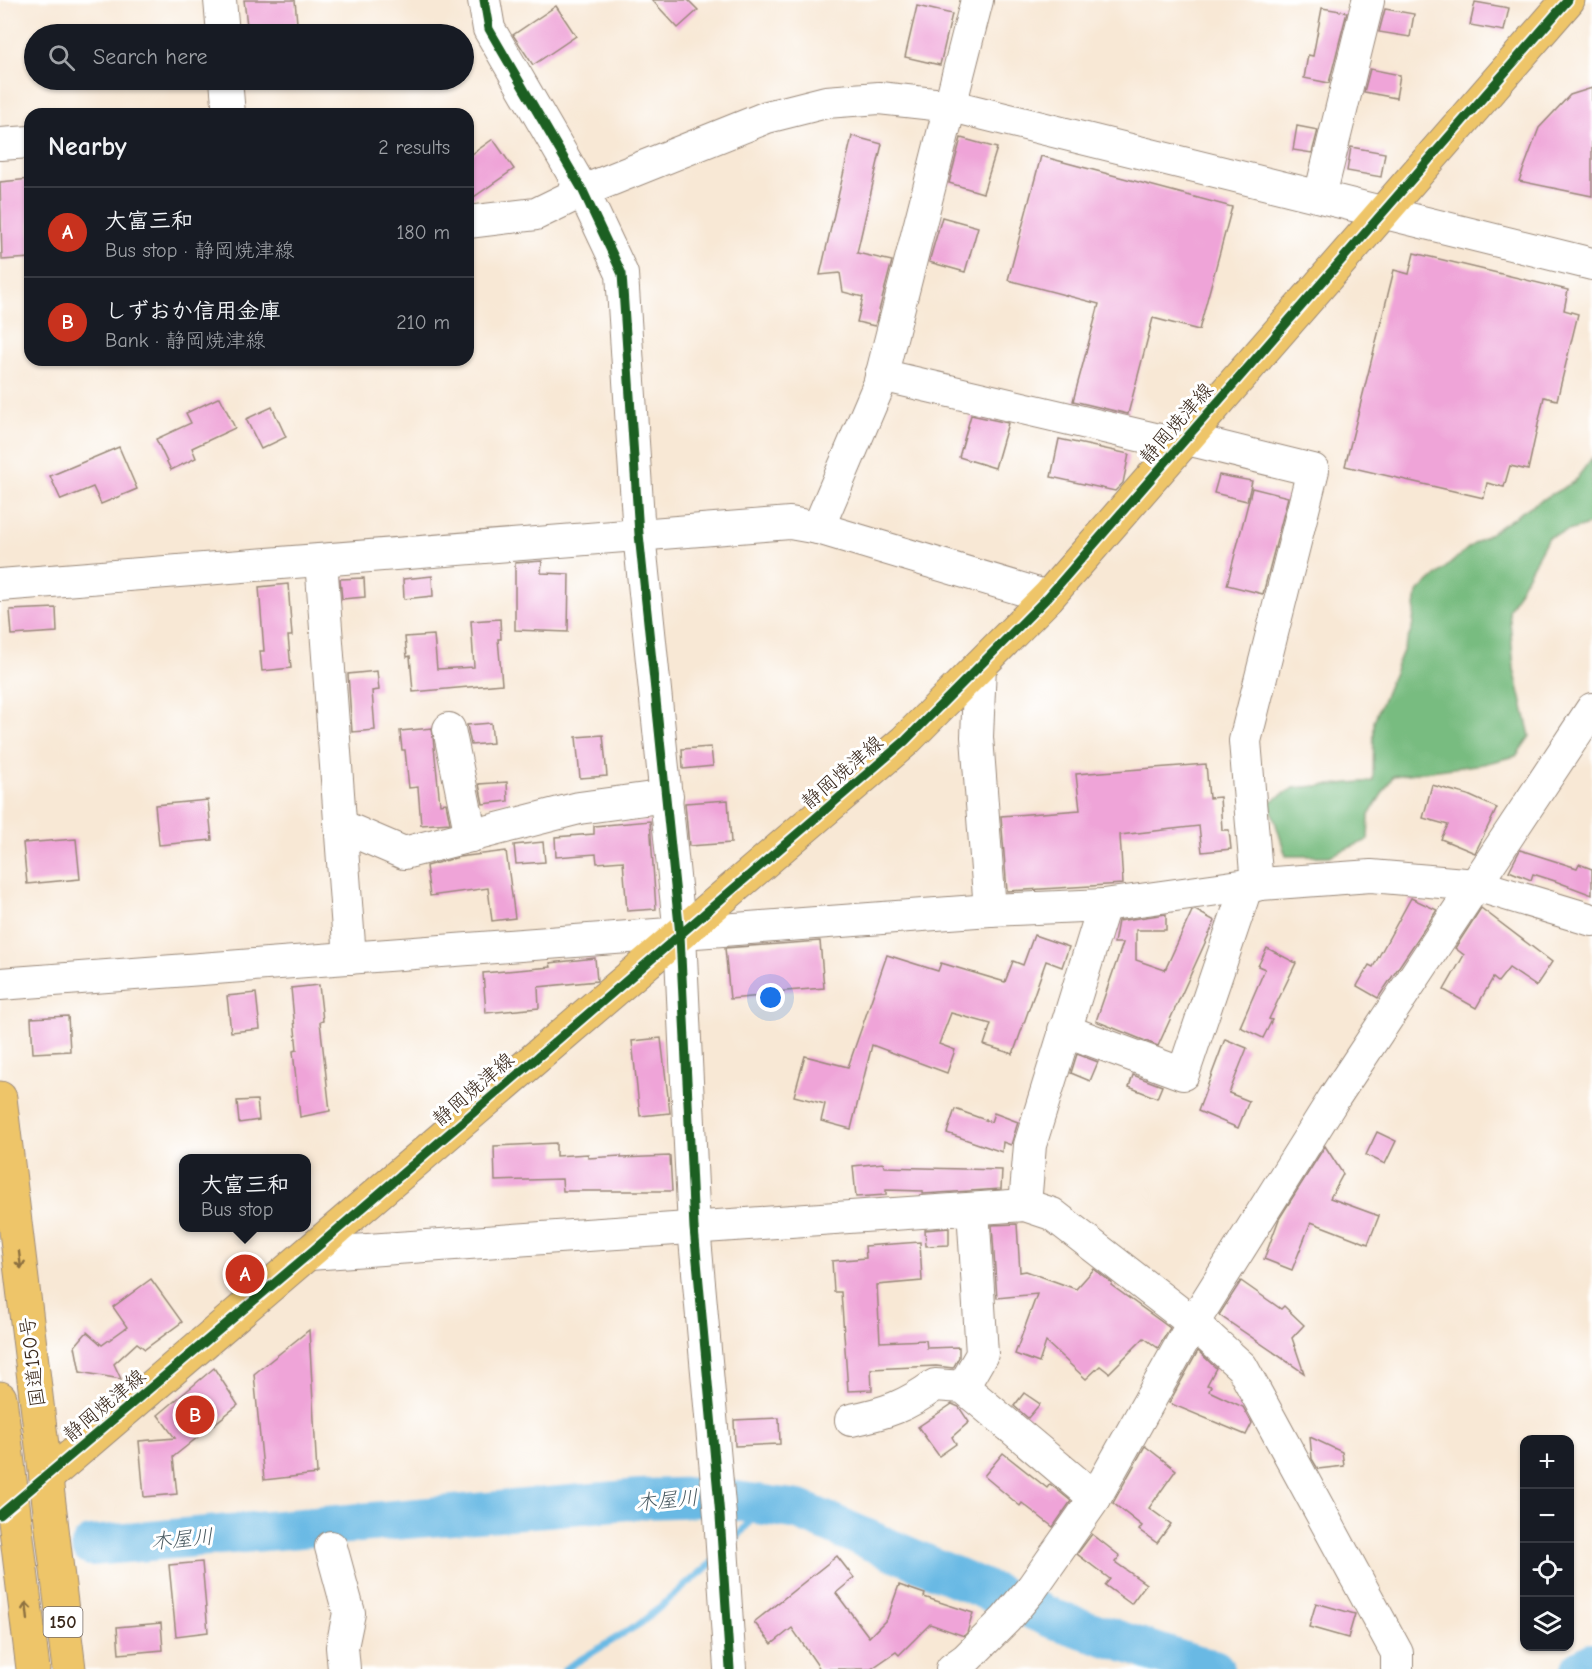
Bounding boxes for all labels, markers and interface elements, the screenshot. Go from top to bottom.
search box [24,24,474,90]
icon: search [45,41,78,74]
text: Search here [93,44,208,70]
text: Nearby [48,132,127,162]
text: 2 results [378,136,450,159]
text: 大富三和 [105,208,193,234]
text: A [62,221,73,244]
text: 180 m [396,221,450,244]
text: Bus stop · 静岡焼津線 [105,239,294,262]
text: しずおか信用金庫 [105,298,281,324]
text: B [61,311,74,334]
text: 210 m [396,311,450,334]
text: Bank · 静岡焼津線 [105,329,265,352]
street label: 静岡焼津線 [1135,378,1218,469]
street label: 静岡焼津線 [797,731,888,814]
your location [756,983,785,1012]
street label: 静岡焼津線 [428,1048,519,1131]
popup [179,1154,311,1232]
text: 大富三和 [201,1172,289,1198]
text: Bus stop [201,1198,273,1221]
one-way arrow [15,1250,26,1270]
pin: A [226,1252,264,1296]
street label: 国道150号 [16,1315,49,1408]
street label: 静岡焼津線 [59,1364,150,1446]
pin: B [176,1392,214,1438]
map controls [1520,1435,1574,1651]
button: + [1520,1435,1574,1489]
water label: 木屋川 [635,1485,699,1515]
button: − [1520,1489,1574,1543]
water label: 木屋川 [150,1524,214,1554]
button: locate [1520,1543,1574,1597]
button: layers [1520,1597,1574,1651]
one-way arrow [21,1601,32,1621]
road number: 150 [44,1607,82,1637]

